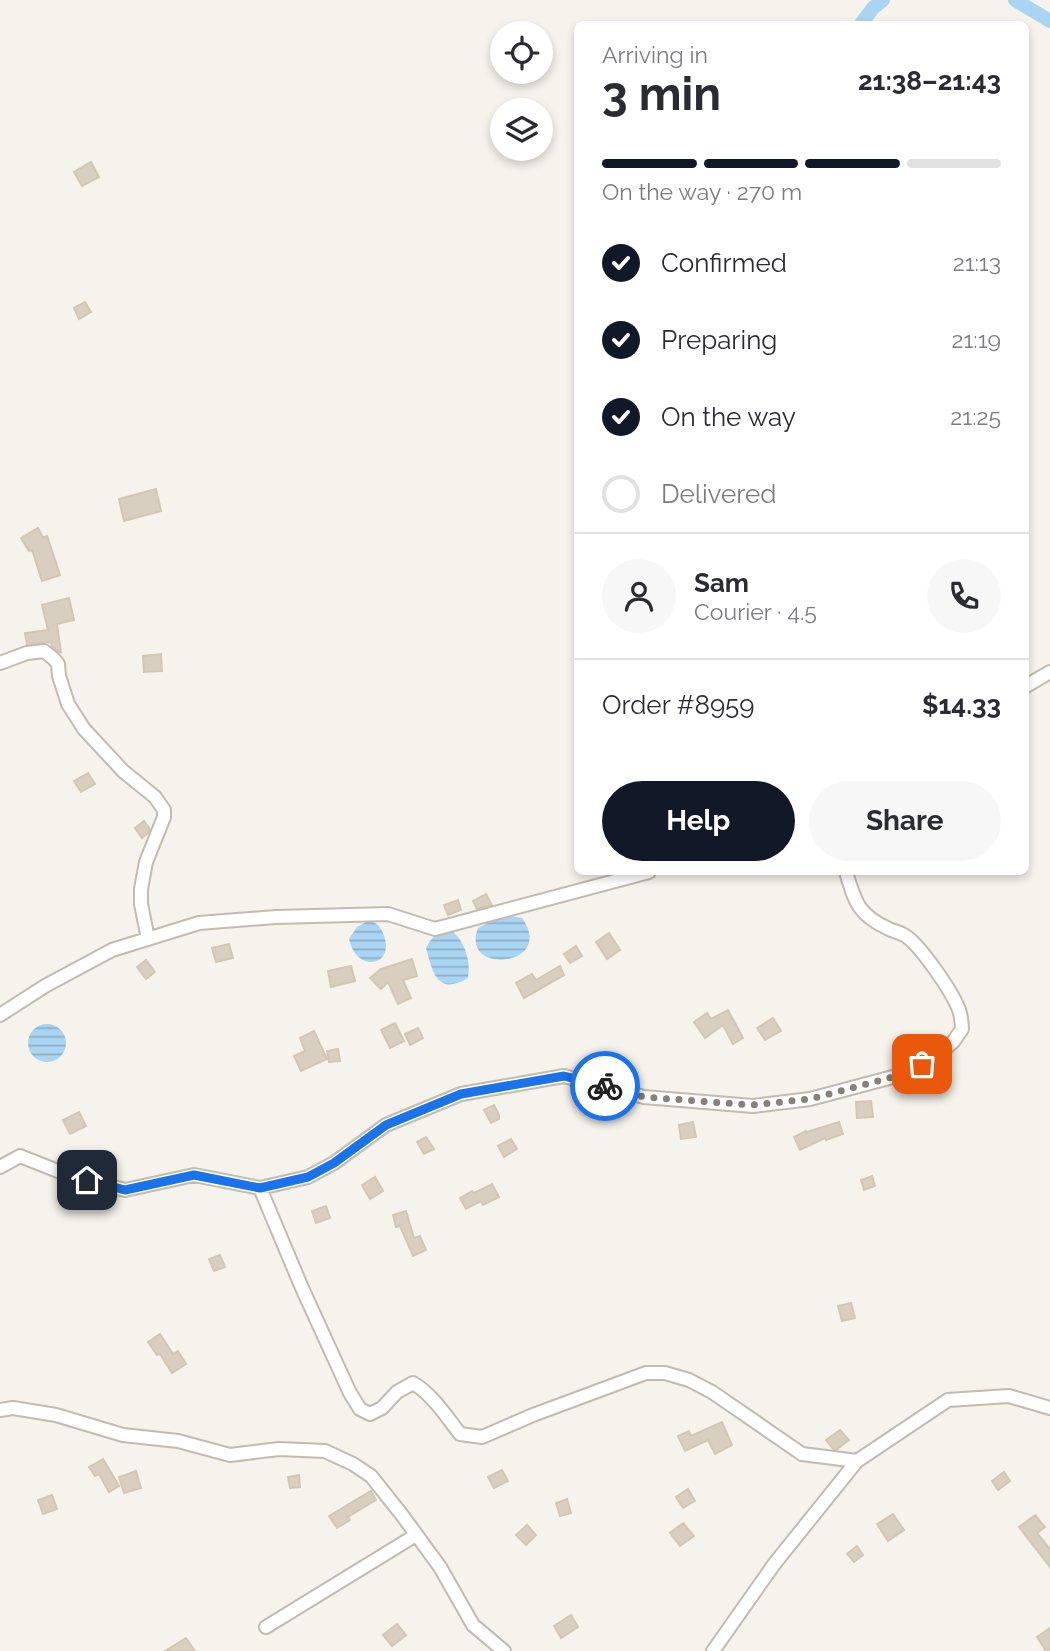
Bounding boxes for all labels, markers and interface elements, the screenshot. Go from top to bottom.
map controls [490,21,553,161]
button: locate [490,21,553,84]
text: Arriving in [602,41,708,68]
text: 21:38–21:43 [858,66,1001,96]
text: 3 min [602,67,721,121]
button: layers [490,98,553,161]
text: On the way · 270 m [602,178,802,205]
icon: check [602,244,640,282]
text: Confirmed [661,248,787,278]
text: 21:13 [953,249,1001,276]
icon: check [602,321,640,359]
text: Preparing [661,325,777,355]
text: 21:19 [952,326,1001,353]
icon: check [602,398,640,436]
text: On the way [661,402,796,432]
text: 21:25 [950,403,1001,430]
text: Delivered [661,479,776,509]
button: person [602,559,676,633]
button: phone [927,559,1001,633]
text: Sam [694,568,749,598]
text: Courier · 4.5 [694,598,817,625]
text: Order #8959 [602,690,755,720]
text: $14.33 [922,690,1001,720]
button: Help [602,781,795,861]
button: Share [809,781,1001,861]
pin [892,1034,952,1094]
icon: bag [903,1045,941,1083]
courier [570,1051,640,1121]
icon: bike [586,1067,624,1105]
pin [57,1150,117,1210]
icon: home [68,1161,106,1199]

